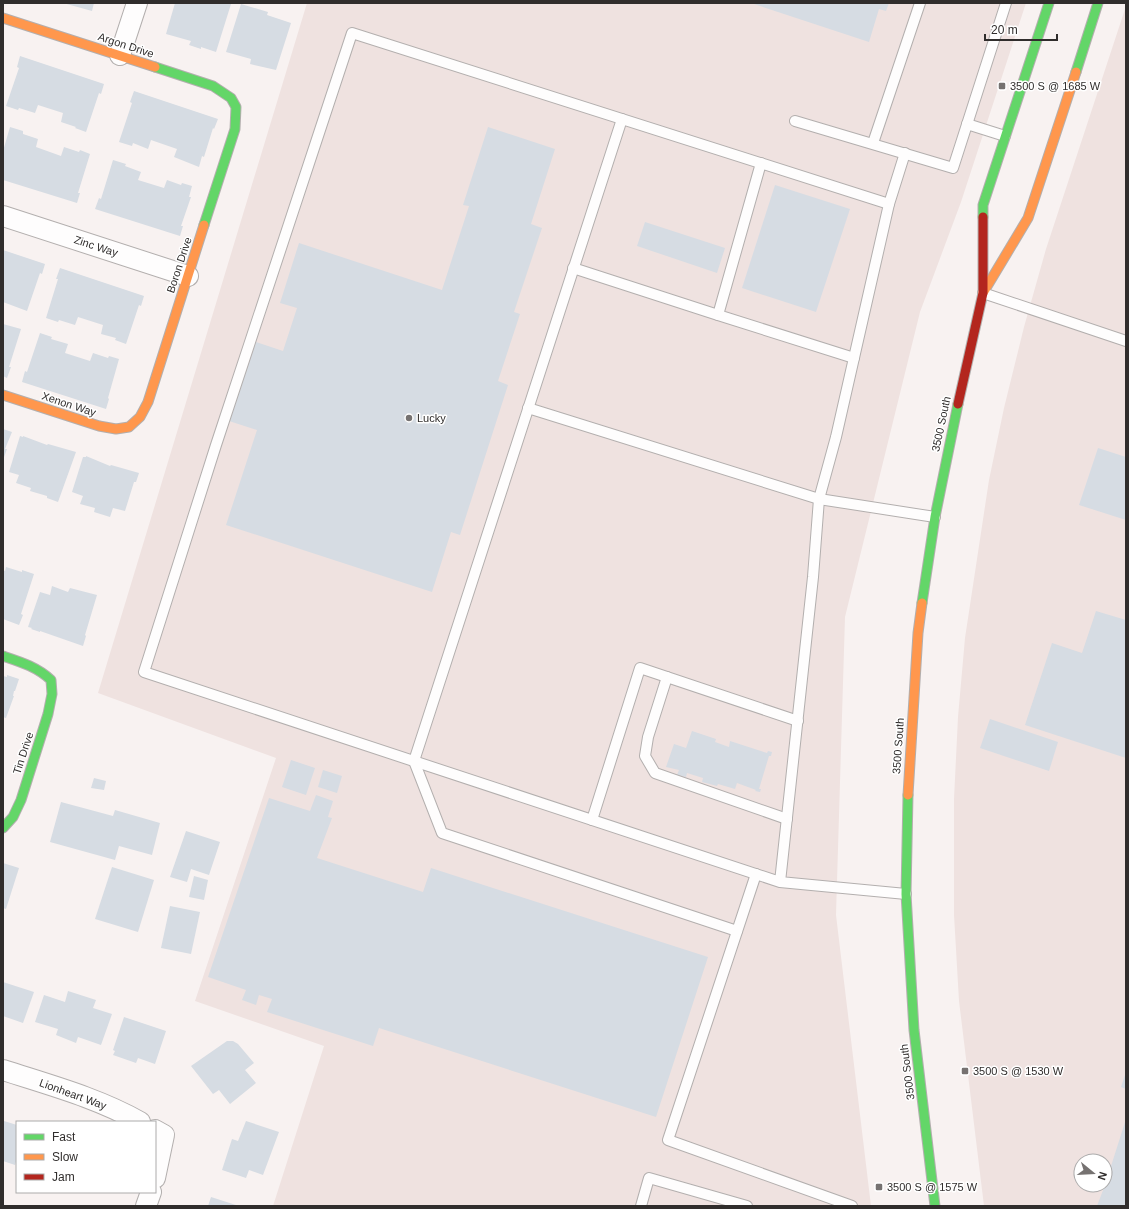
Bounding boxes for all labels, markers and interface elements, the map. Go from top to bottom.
scale bar [985,16,1057,42]
text: 20 m [991,23,1018,37]
street label: Argon Drive [97,30,155,60]
place label: 3500 S @ 1685 W [1010,80,1101,92]
marker: 3500 S @ 1685 W [997,81,1007,91]
street label: Zinc Way [73,233,120,259]
street label: Boron Drive [164,236,194,294]
street label: Xenon Way [40,390,98,419]
street label: 3500 South [929,395,953,453]
place label: Lucky [417,412,446,424]
marker: Lucky [404,413,414,423]
street label: 3500 South [890,718,906,774]
street label: Tin Drive [11,730,35,776]
street label: 3500 South [898,1043,916,1101]
place label: 3500 S @ 1530 W [973,1065,1064,1077]
marker: 3500 S @ 1530 W [960,1066,970,1076]
street label: Lionheart Way [38,1076,109,1112]
legend [16,1121,156,1193]
text: Fast [52,1130,76,1144]
text: Slow [52,1150,78,1164]
north arrow [1073,1153,1113,1193]
text: Jam [52,1170,75,1184]
text: N [1096,1170,1109,1182]
place label: 3500 S @ 1575 W [887,1181,978,1193]
marker: 3500 S @ 1575 W [874,1182,884,1192]

